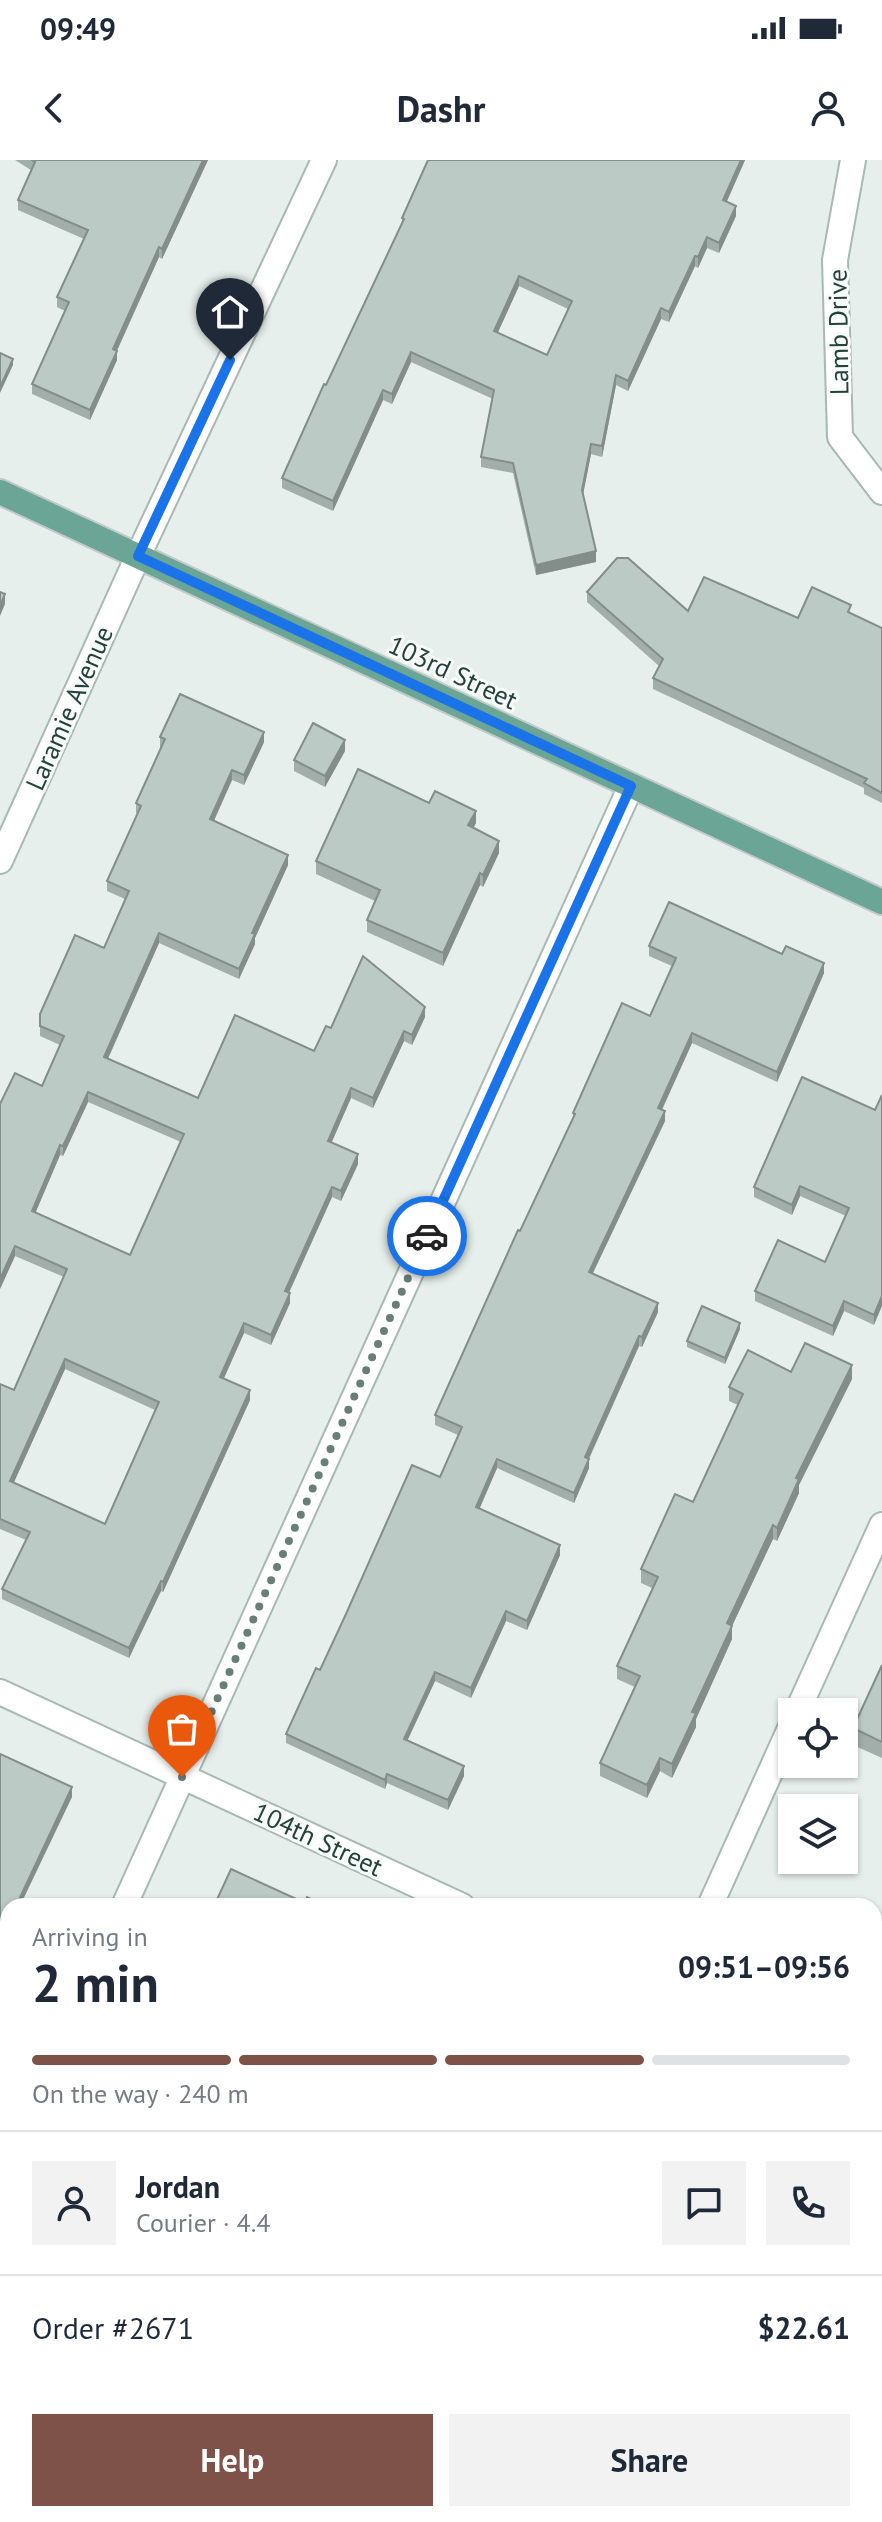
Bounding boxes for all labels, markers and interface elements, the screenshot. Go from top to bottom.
text: 09:49 [40,9,116,48]
text: Dashr [397,85,485,132]
icon: back [32,86,76,130]
icon: person [806,86,850,130]
street label: Lamb Drive [820,269,856,395]
pin [196,278,264,360]
icon: home [208,290,252,334]
street label: Laramie Avenue [18,621,120,795]
street label: 103rd Street [383,628,523,716]
courier [387,1196,467,1276]
icon: car [405,1214,449,1258]
pin [148,1695,216,1777]
map controls [778,1698,858,1874]
button: locate [778,1698,858,1778]
icon: bag [160,1707,204,1751]
button: layers [778,1794,858,1874]
street label: 104th Street [248,1795,388,1883]
text: Arriving in [32,1920,148,1953]
text: 09:51–09:56 [678,1947,850,1986]
text: 2 min [32,1949,159,2016]
text: On the way · 240 m [32,2077,249,2110]
button: person [32,2161,116,2245]
button: chat [662,2161,746,2245]
button: phone [766,2161,850,2245]
text: Jordan [136,2167,220,2206]
text: Courier · 4.4 [136,2206,270,2239]
text: Order #2671 [32,2308,194,2347]
text: $22.61 [758,2308,850,2347]
button: Help [32,2414,433,2506]
button: Share [449,2414,850,2506]

